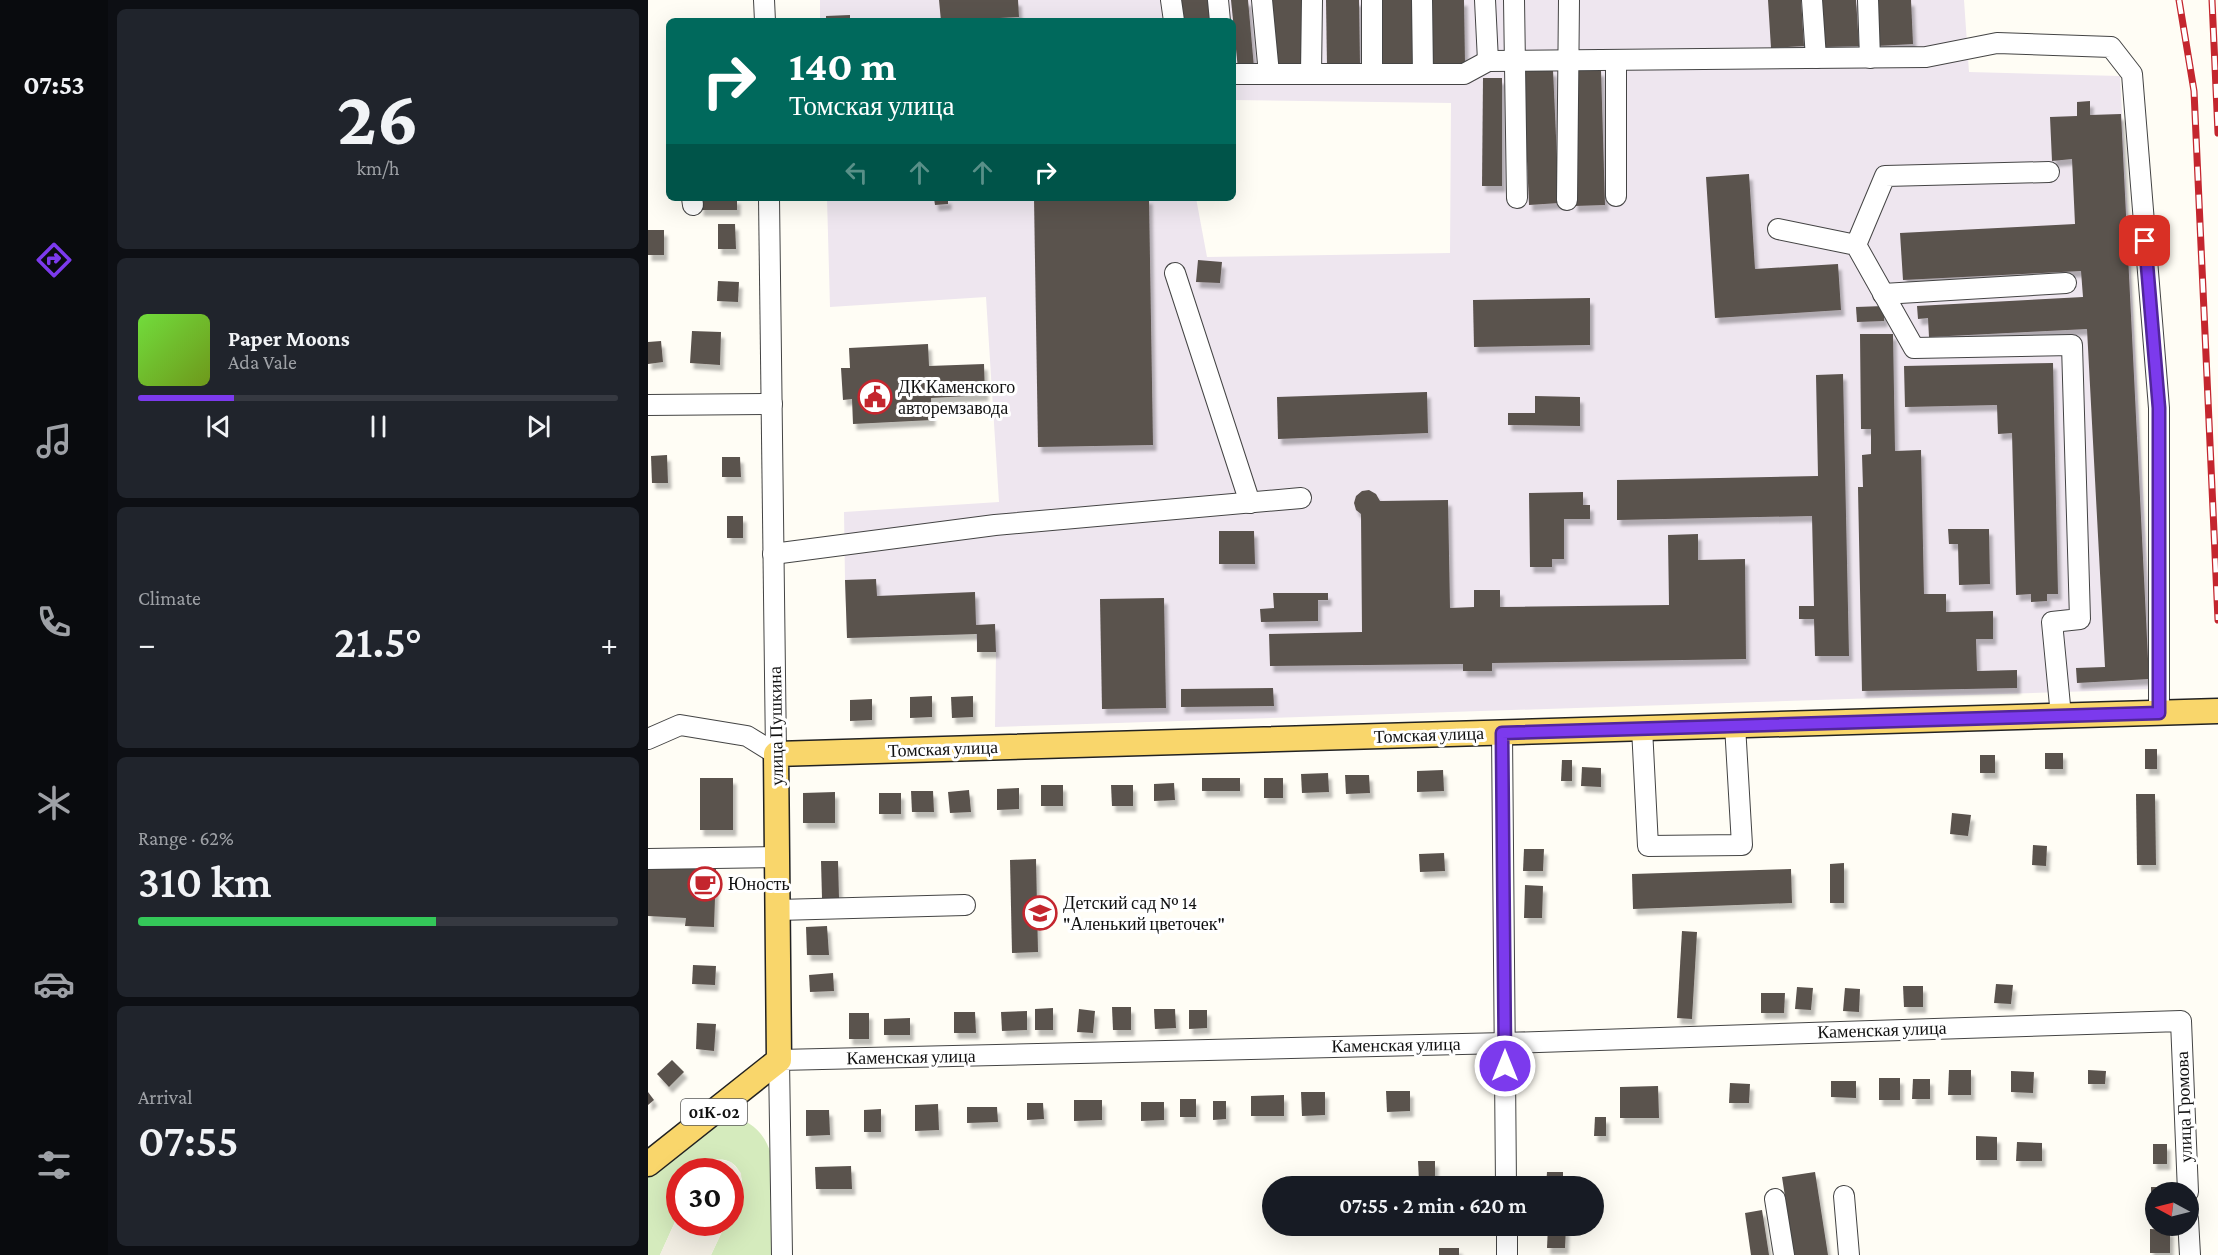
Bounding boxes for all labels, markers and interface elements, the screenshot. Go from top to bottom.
icon: right [690,42,768,120]
text: 140 m [789,42,897,89]
text: 07:53 [23,70,85,100]
text: 26 [337,74,419,161]
text: Томская улица [789,91,954,121]
icon: left [840,156,873,189]
icon: ahead [903,156,936,189]
icon: ahead [966,156,999,189]
icon: right [1029,156,1062,189]
text: km/h [356,157,400,179]
pin [2119,215,2170,266]
icon: arrive [2128,224,2161,257]
icon: directions [33,239,75,281]
text: Paper Moons [228,326,350,351]
text: Ada Vale [228,351,297,373]
place label: ДК Каменского авторемзавода [898,377,1015,418]
public building icon: ДК Каменского авторемзавода [857,379,893,415]
icon: previous [202,410,235,443]
icon: pause [362,410,395,443]
icon: next [522,410,555,443]
icon: music [33,420,75,462]
text: Climate [138,587,201,609]
icon: phone [33,601,75,643]
text: 21.5° [334,617,422,667]
text: − [138,625,155,662]
text: + [601,625,618,662]
street label: улица Пушкина [765,666,787,786]
street label: Томская улица [1374,723,1484,747]
street label: Томская улица [888,737,998,761]
icon: climate [33,782,75,824]
text: Range · 62% [138,827,234,849]
text: 310 km [138,857,272,907]
cafe icon: Юность [687,866,723,902]
place label: Юность [728,874,790,894]
place label: Детский сад № 14 "Аленький цветочек" [1063,893,1225,934]
school or university icon: Детский сад № 14 "Аленький цветочек" [1022,895,1058,931]
icon: car [33,963,75,1005]
street label: Каменская улица [1817,1018,1947,1042]
street label: Каменская улица [1331,1034,1461,1056]
position arrow [1473,1034,1537,1098]
street label: Каменская улица [846,1046,976,1068]
street label: улица Громова [2172,1051,2196,1163]
text: Arrival [138,1086,192,1108]
road number: 01К-02 [681,1099,747,1125]
text: 07:55 [138,1116,239,1166]
icon: filters [33,1144,75,1186]
speed limit sign: 30 [666,1158,744,1236]
north arrow [2145,1182,2199,1236]
map controls [2145,1182,2199,1236]
text: 07:55 · 2 min · 620 m [1339,1193,1527,1218]

